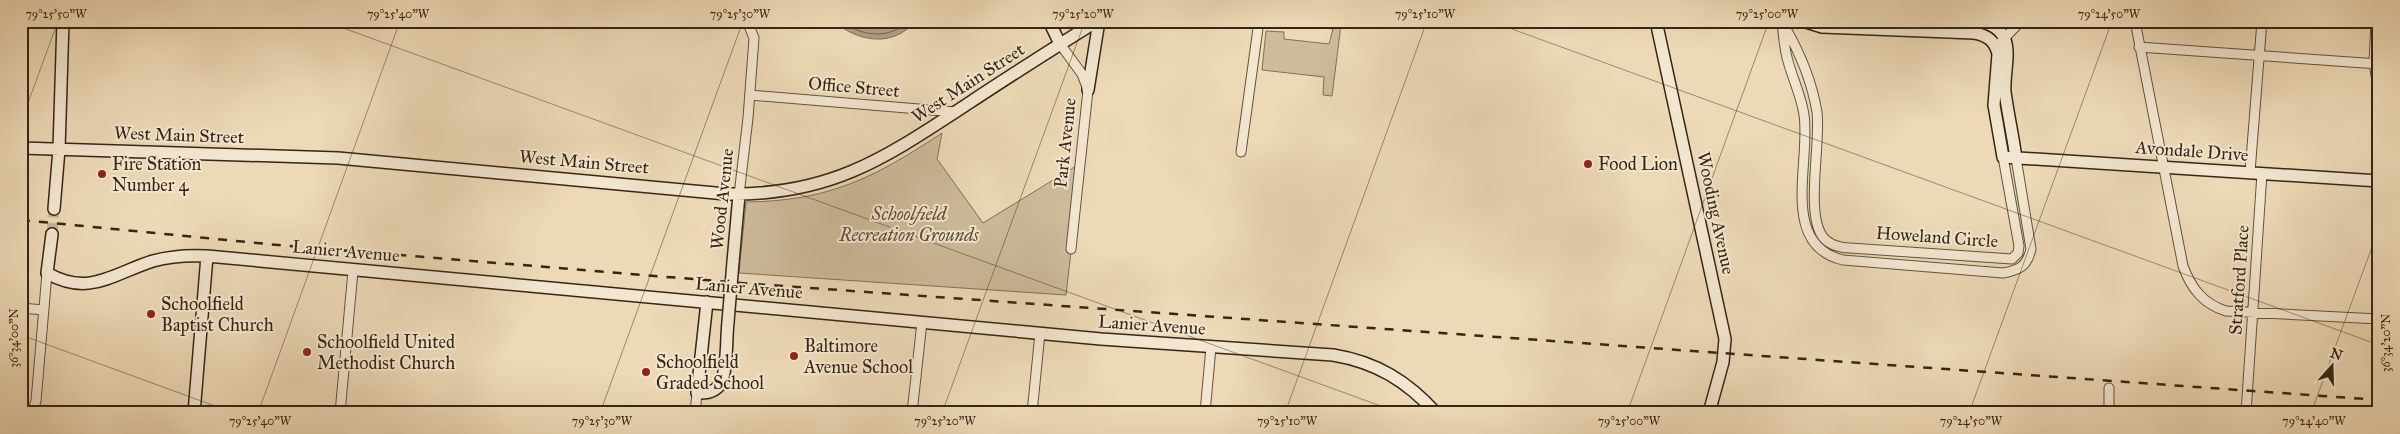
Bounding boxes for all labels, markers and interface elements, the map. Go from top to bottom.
text: 79°25'50"W [25,7,87,21]
text: 79°25'40"W [367,7,430,21]
text: 79°25'30"W [710,7,771,21]
text: 79°25'20"W [1052,7,1114,21]
text: 79°25'10"W [1395,7,1456,21]
text: 79°25'00"W [1736,7,1799,21]
text: 79°24'50"W [2078,7,2141,21]
street label: West Main Street [907,38,1029,128]
street label: Office Street [807,72,901,102]
street label: Park Avenue [1049,97,1081,189]
street label: West Main Street [114,122,245,148]
street label: Avondale Drive [2134,136,2249,166]
street label: West Main Street [518,145,650,179]
street label: Wood Avenue [706,147,738,251]
street label: Wooding Avenue [1691,150,1740,277]
place label: Fire Station Number 4 [112,153,201,196]
place label: Food Lion [1598,153,1678,175]
marker: Food Lion [1582,158,1594,170]
marker: Fire Station Number 4 [96,168,108,180]
park label: Schoolfield Recreation Grounds [838,203,980,246]
street label: Howeland Circle [1875,222,1999,252]
street label: Stratford Place [2224,224,2254,336]
street label: Lanier Avenue [291,235,401,267]
street label: Lanier Avenue [694,272,804,304]
place label: Schoolfield Baptist Church [161,293,274,336]
text: 36°34'00"N [7,308,21,368]
marker: Schoolfield Baptist Church [145,308,157,320]
street label: Lanier Avenue [1098,310,1206,340]
text: 36°34'20"N [2379,314,2393,372]
place label: Schoolfield United Methodist Church [317,331,455,374]
place label: Baltimore Avenue School [803,335,913,378]
north arrow [2308,342,2358,392]
text: N [2328,344,2345,364]
marker: Schoolfield United Methodist Church [301,346,313,358]
marker: Baltimore Avenue School [788,350,800,362]
place label: Schoolfield Graded School [656,351,764,394]
marker: Schoolfield Graded School [640,366,652,378]
text: 79°25'40"W [229,414,292,428]
text: 79°25'30"W [572,414,633,428]
text: 79°25'20"W [914,414,976,428]
text: 79°25'10"W [1257,414,1318,428]
text: 79°25'00"W [1598,414,1661,428]
text: 79°24'50"W [1940,414,2003,428]
text: 79°24'40"W [2282,414,2346,428]

